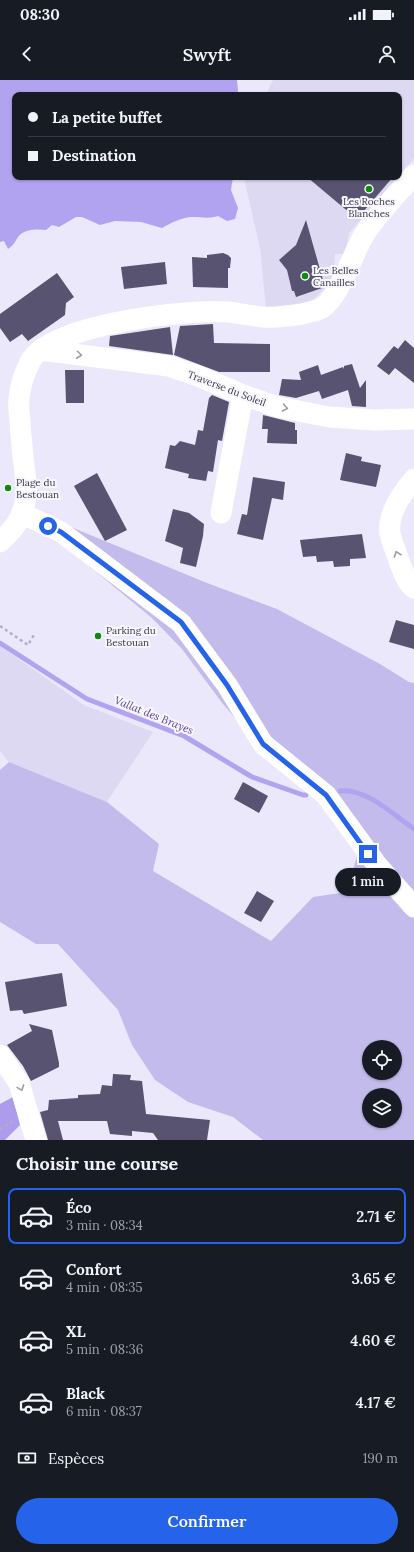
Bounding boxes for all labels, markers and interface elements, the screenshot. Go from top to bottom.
text: 08:30 [20,5,60,24]
icon: back [16,43,38,65]
text: Swyft [183,43,231,66]
icon: person [376,43,398,65]
text: La petite buffet [52,108,162,127]
text: Destination [52,146,136,165]
marker: Les Roches Blanches [364,184,374,194]
place label: Les Roches Blanches [343,195,395,220]
place label: Les Belles Canailles [313,264,359,289]
marker: Les Belles Canailles [300,271,310,281]
one-way arrow [76,350,82,359]
street label: Traverse du Soleil [186,368,268,409]
one-way arrow [282,404,288,412]
place label: Plage du Bestouan [16,476,59,501]
marker: Plage du Bestouan [3,483,13,493]
route start [39,517,57,535]
one-way arrow [393,550,402,557]
place label: Parking du Bestouan [106,624,156,649]
marker: Parking du Bestouan [93,631,103,641]
water label: Vallat des Brayes [112,693,196,737]
route end [359,845,377,863]
callout: 1 min [335,868,401,896]
text: 1 min [352,873,384,890]
map controls [362,1040,402,1128]
button: locate [362,1040,402,1080]
one-way arrow [16,1084,24,1091]
button: layers [362,1088,402,1128]
text: Choisir une course [16,1152,178,1175]
icon: car [18,1198,54,1234]
text: Éco [66,1198,92,1217]
text: 2.71 € [356,1207,396,1226]
text: 3 min · 08:34 [66,1217,143,1234]
icon: car [18,1260,54,1296]
text: Confort [66,1260,122,1279]
text: 3.65 € [351,1269,396,1288]
text: 4 min · 08:35 [66,1279,143,1296]
icon: car [18,1322,54,1358]
text: XL [66,1322,86,1341]
text: 4.60 € [350,1331,396,1350]
text: 5 min · 08:36 [66,1341,143,1358]
icon: car [18,1384,54,1420]
text: Black [66,1384,105,1403]
text: 4.17 € [356,1393,396,1412]
text: 6 min · 08:37 [66,1403,142,1420]
icon: cash [16,1447,38,1469]
text: Espèces [48,1449,104,1468]
text: 190 m [363,1450,398,1467]
button: Confirmer [16,1498,398,1544]

